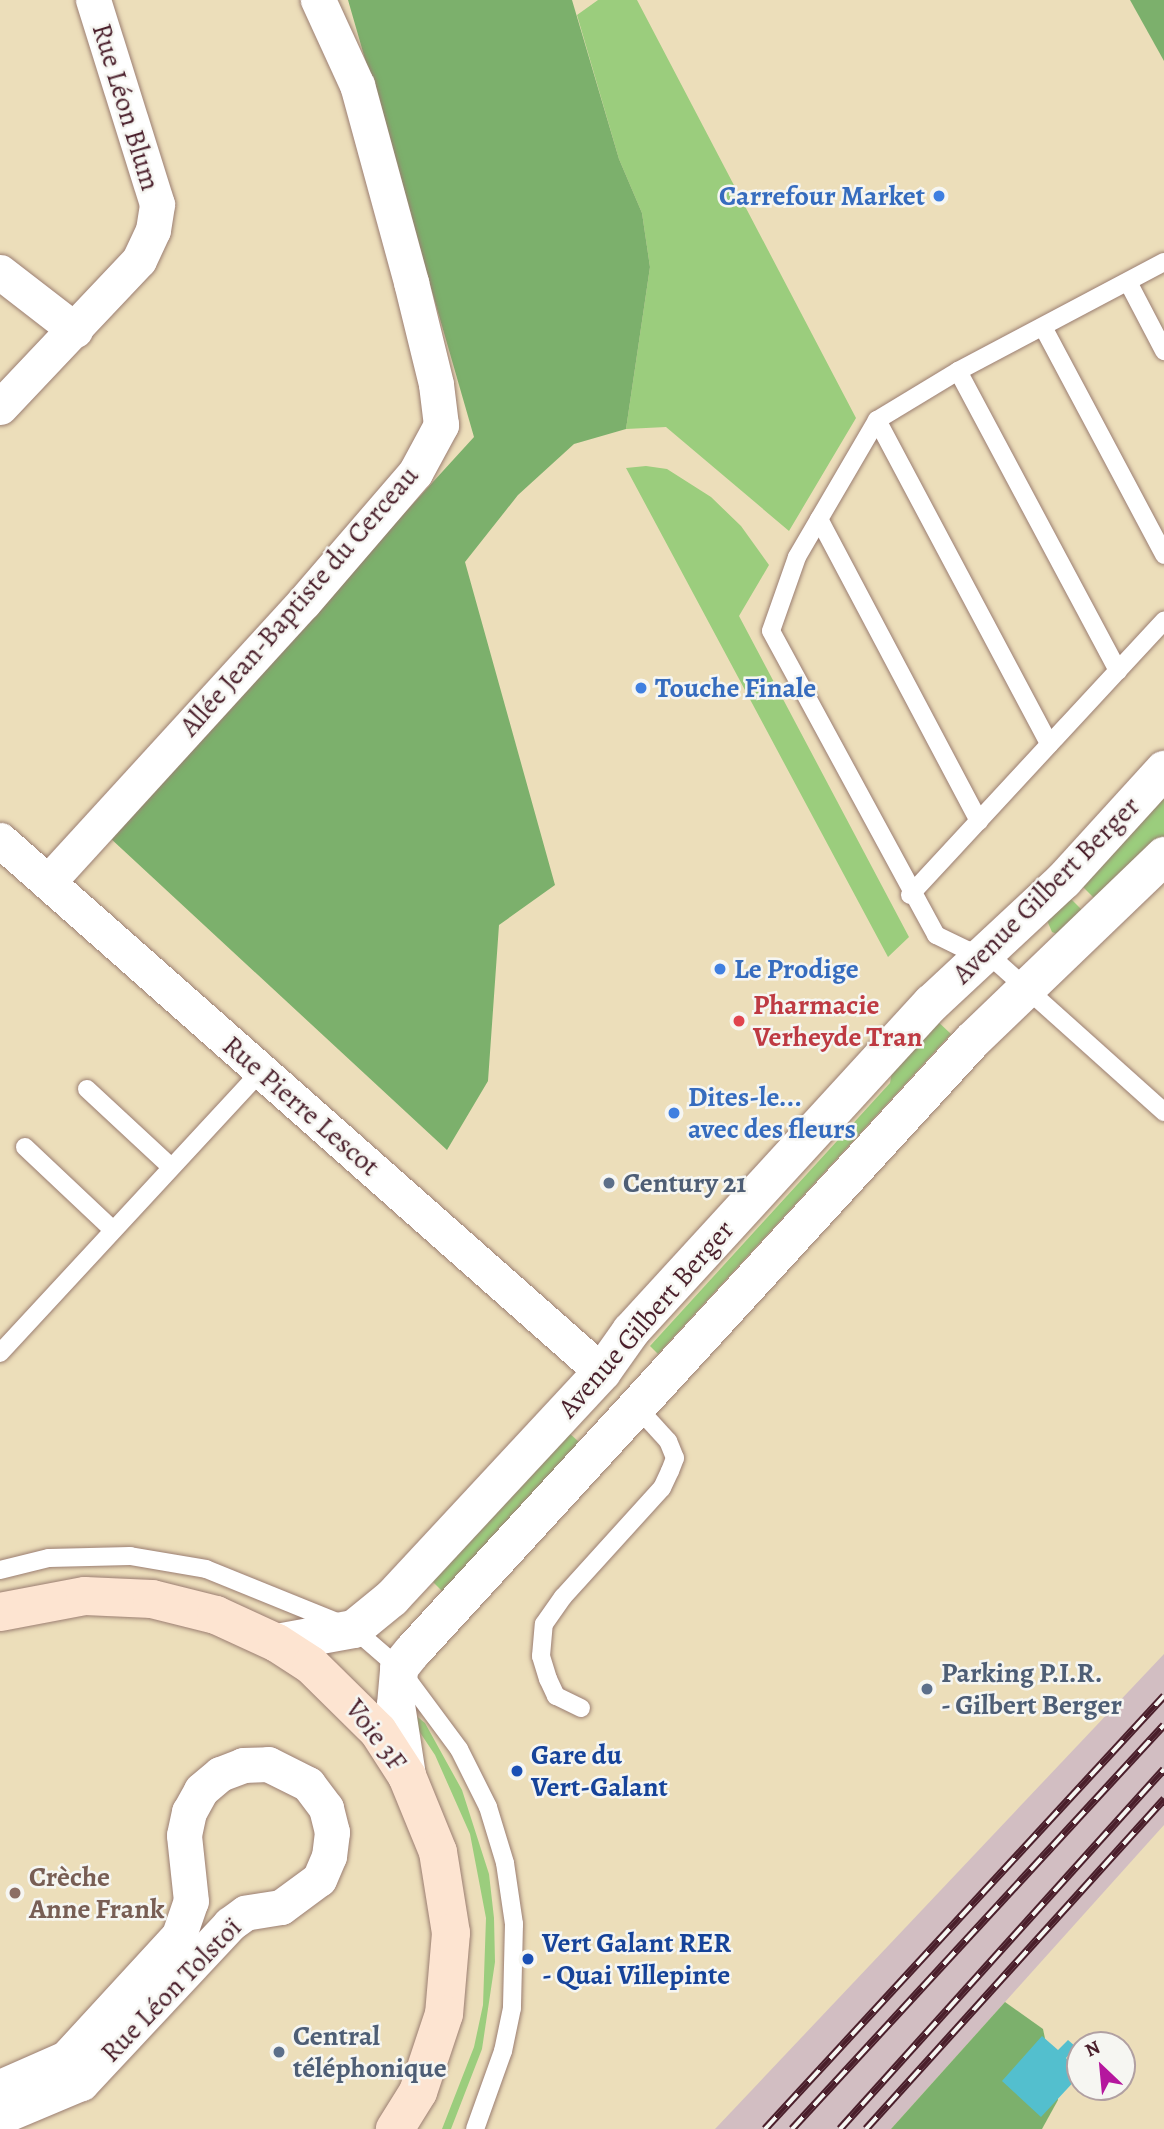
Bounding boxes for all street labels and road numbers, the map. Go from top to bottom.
street label: Rue Léon Blum [85,19,167,195]
street label: Allée Jean-Baptiste du Cerceau [172,459,426,743]
street label: Avenue Gilbert Berger [945,789,1147,991]
street label: Rue Pierre Lescot [216,1029,386,1183]
street label: Avenue Gilbert Berger [551,1213,741,1425]
street label: Voie 3F [338,1693,414,1777]
street label: Rue Léon Tolstoï [94,1911,248,2069]

